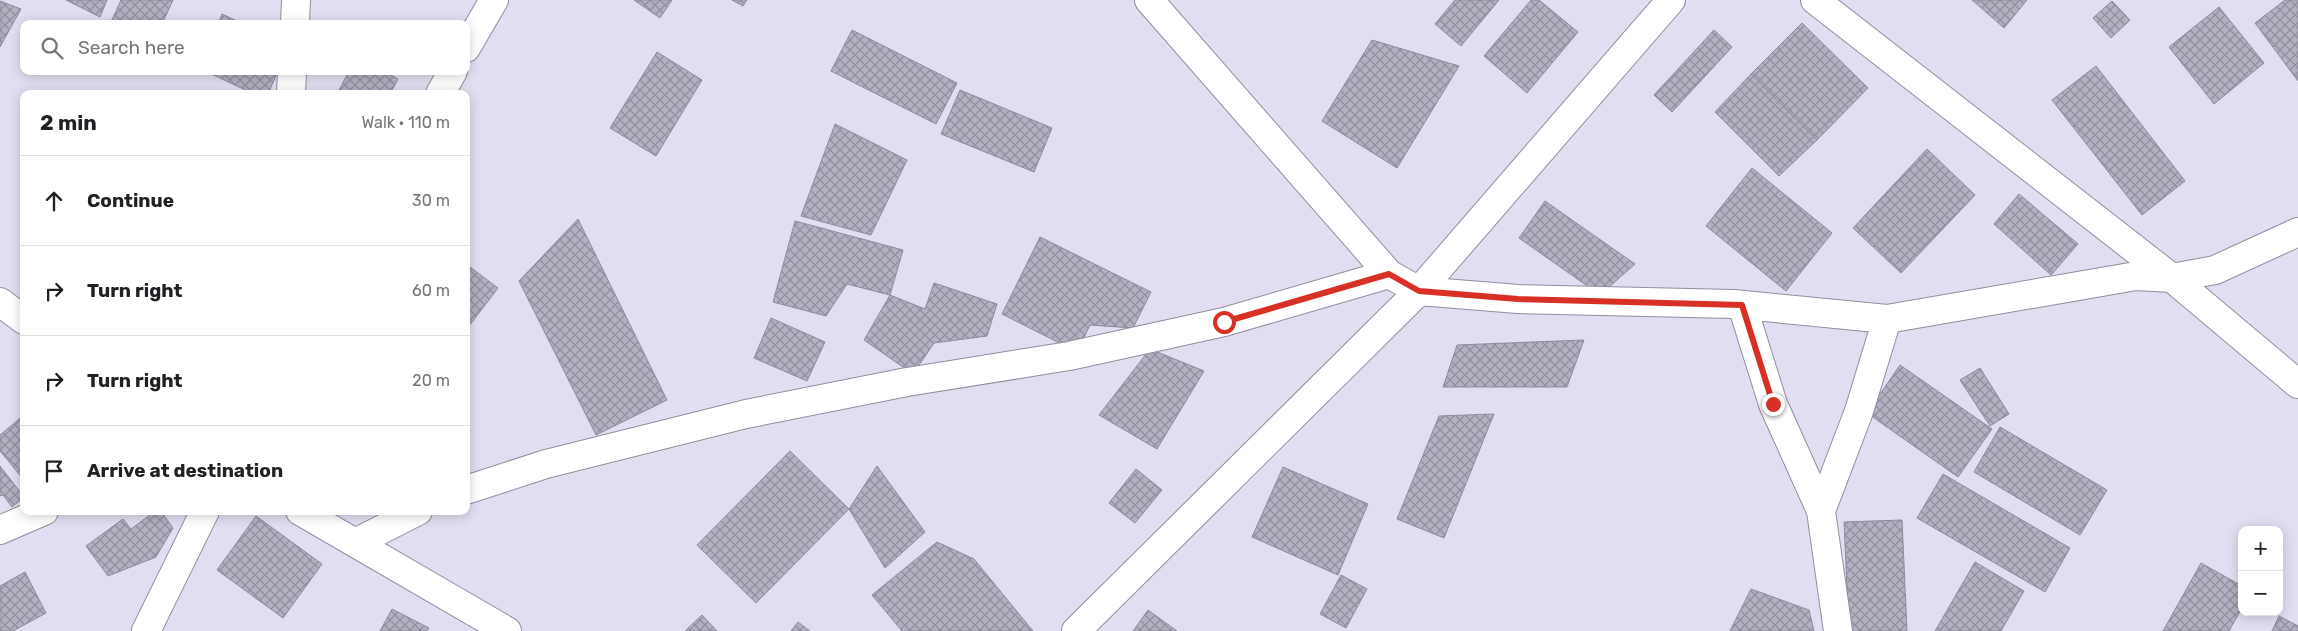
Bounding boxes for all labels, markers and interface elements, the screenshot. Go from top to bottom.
search box [20,20,470,75]
icon: search [38,34,66,62]
text: Search here [78,36,185,59]
text: 2 min [40,110,97,135]
text: Walk · 110 m [362,113,450,132]
icon: ahead [40,187,68,215]
text: Continue [87,189,174,212]
text: 30 m [412,191,450,210]
icon: right [40,277,68,305]
text: Turn right [87,279,182,302]
text: 60 m [412,281,450,300]
route start [1213,311,1236,334]
icon: right [40,367,68,395]
text: Turn right [87,369,182,392]
text: 20 m [412,371,450,390]
route end [1762,393,1785,416]
icon: arrive [40,457,68,485]
text: Arrive at destination [87,459,283,482]
map controls [2238,526,2283,616]
button: + [2238,526,2283,571]
button: − [2238,571,2283,616]

